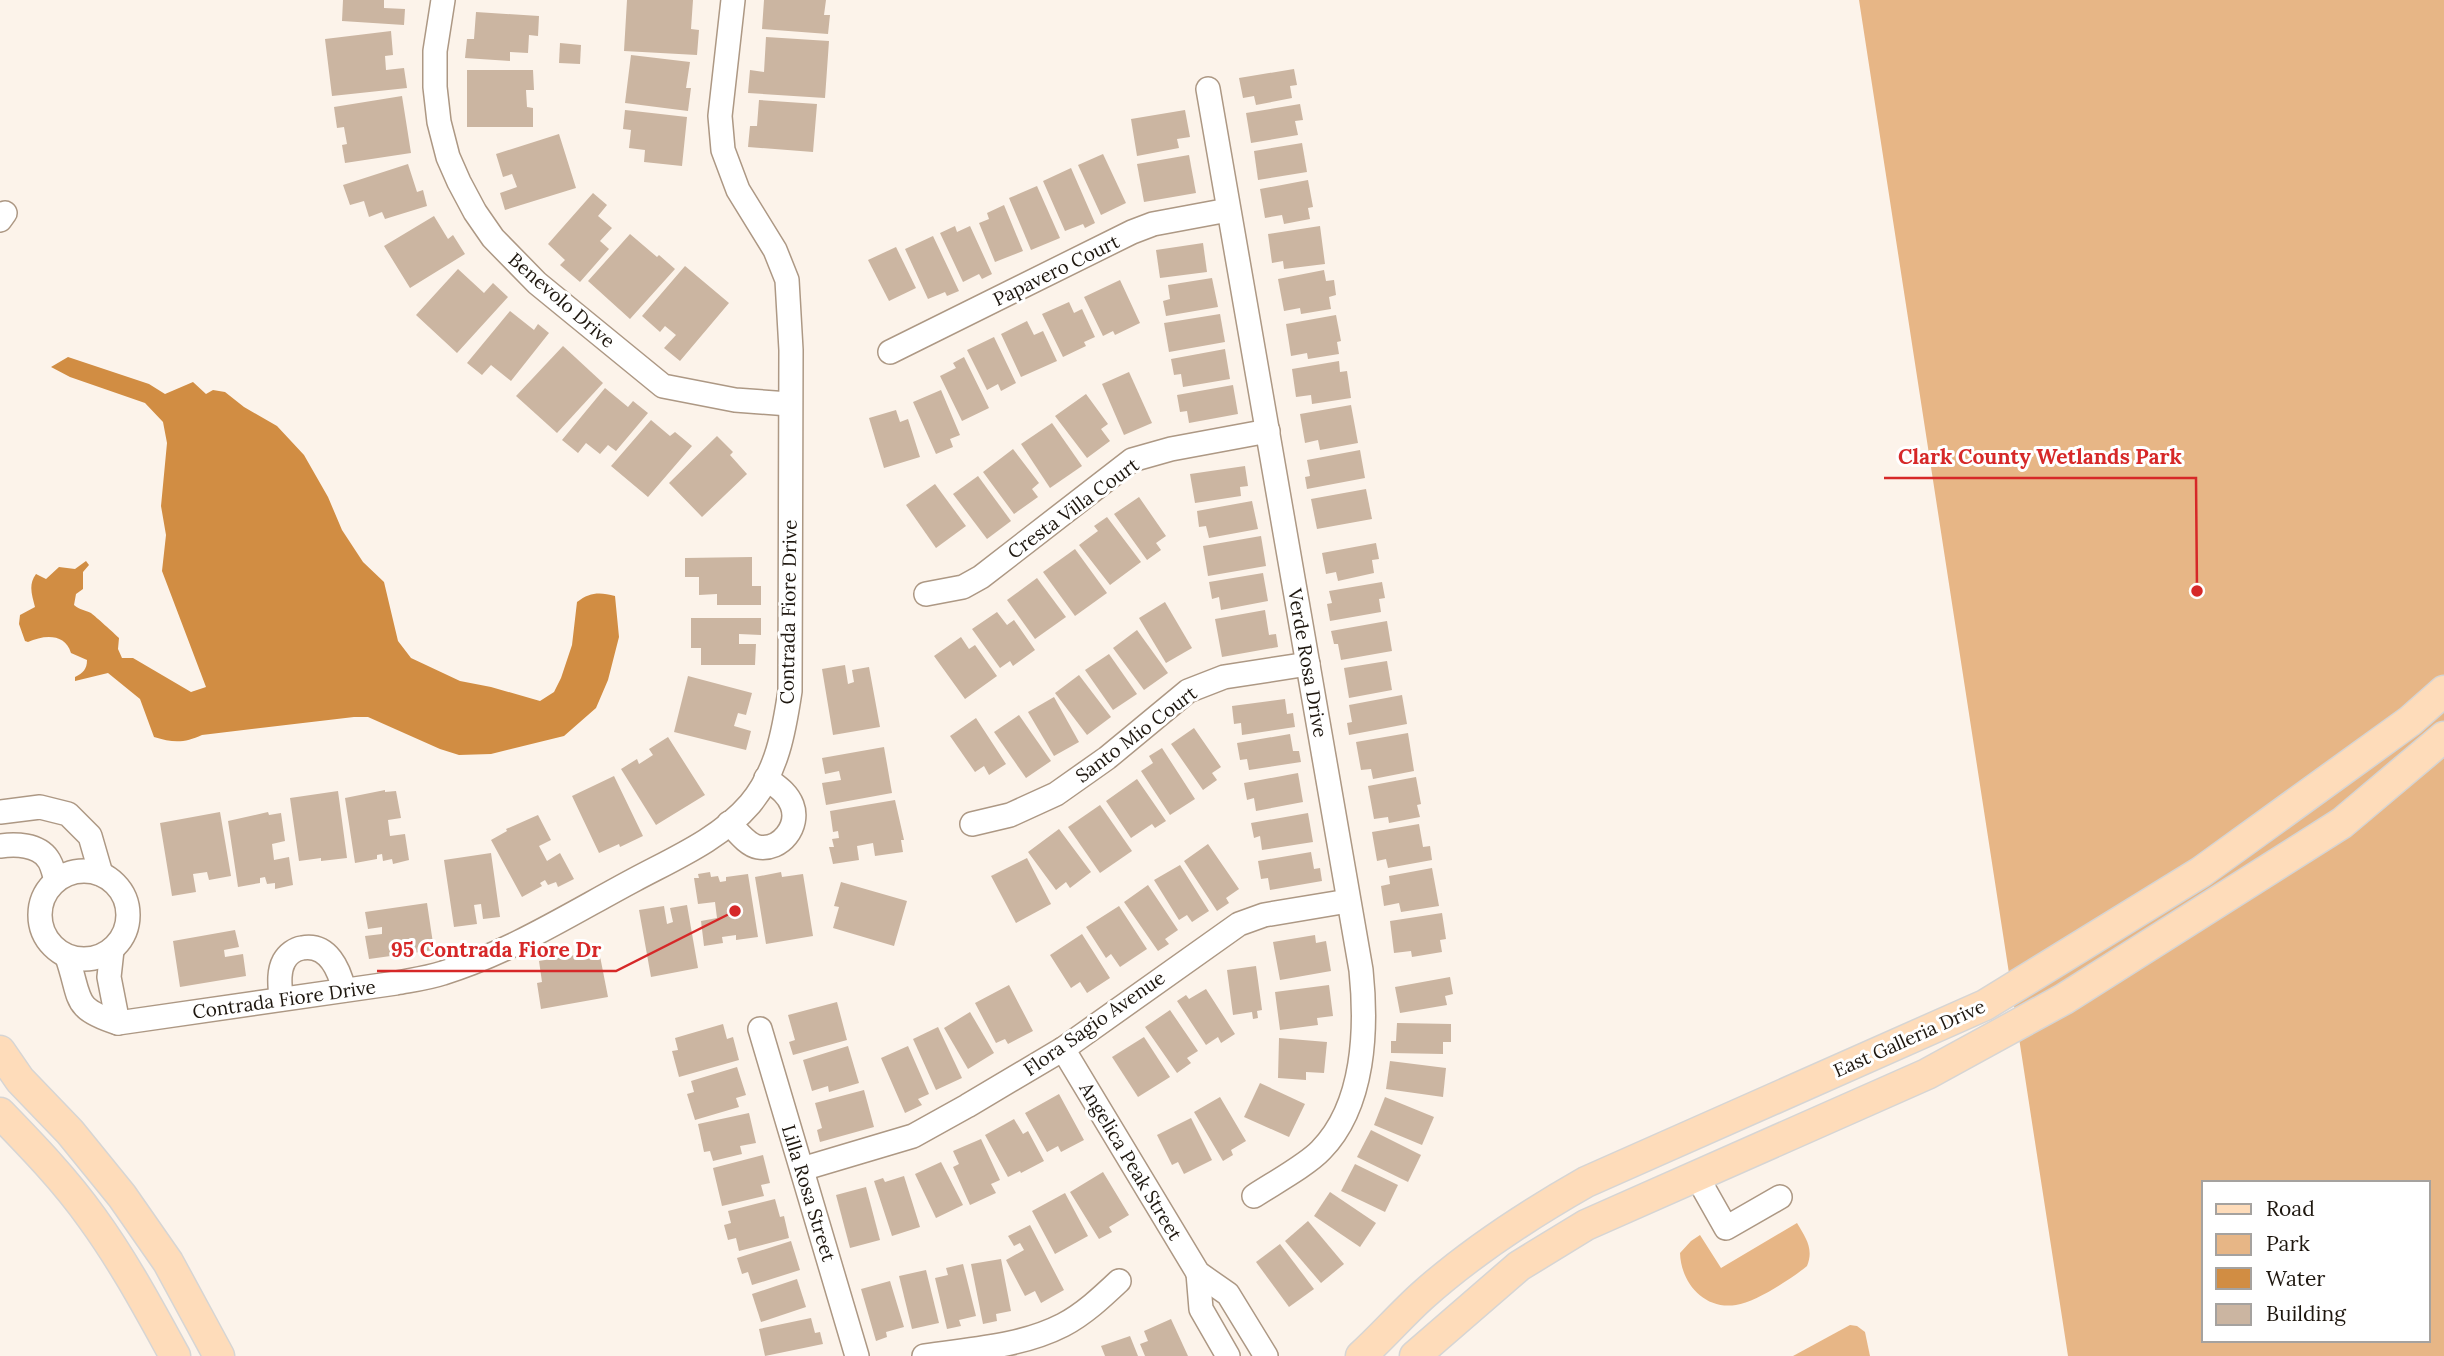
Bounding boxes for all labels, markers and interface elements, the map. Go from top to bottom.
street label: Papavero Court [989,229,1124,311]
street label: Benevolo Drive [504,247,620,353]
callout: Clark County Wetlands Park [1884,436,2196,478]
text: Clark County Wetlands Park [1898,443,2182,470]
street label: Cresta Villa Court [1003,452,1144,564]
street label: Contrada Fiore Drive [774,519,802,705]
street label: Verde Rosa Drive [1283,586,1333,739]
street label: Santo Mio Court [1071,680,1202,787]
callout: 95 Contrada Fiore Dr [377,929,616,971]
text: 95 Contrada Fiore Dr [391,936,601,963]
street label: Flora Sagio Avenue [1019,965,1169,1081]
street label: Contrada Fiore Drive [191,974,377,1024]
street label: East Galleria Drive [1829,994,1989,1082]
street label: Angelica Peak Street [1074,1077,1188,1245]
street label: Lilla Rosa Street [777,1122,841,1265]
legend [2202,1181,2430,1342]
text: Road [2266,1195,2315,1222]
text: Park [2266,1230,2310,1257]
text: Water [2266,1265,2325,1292]
text: Building [2266,1300,2346,1327]

